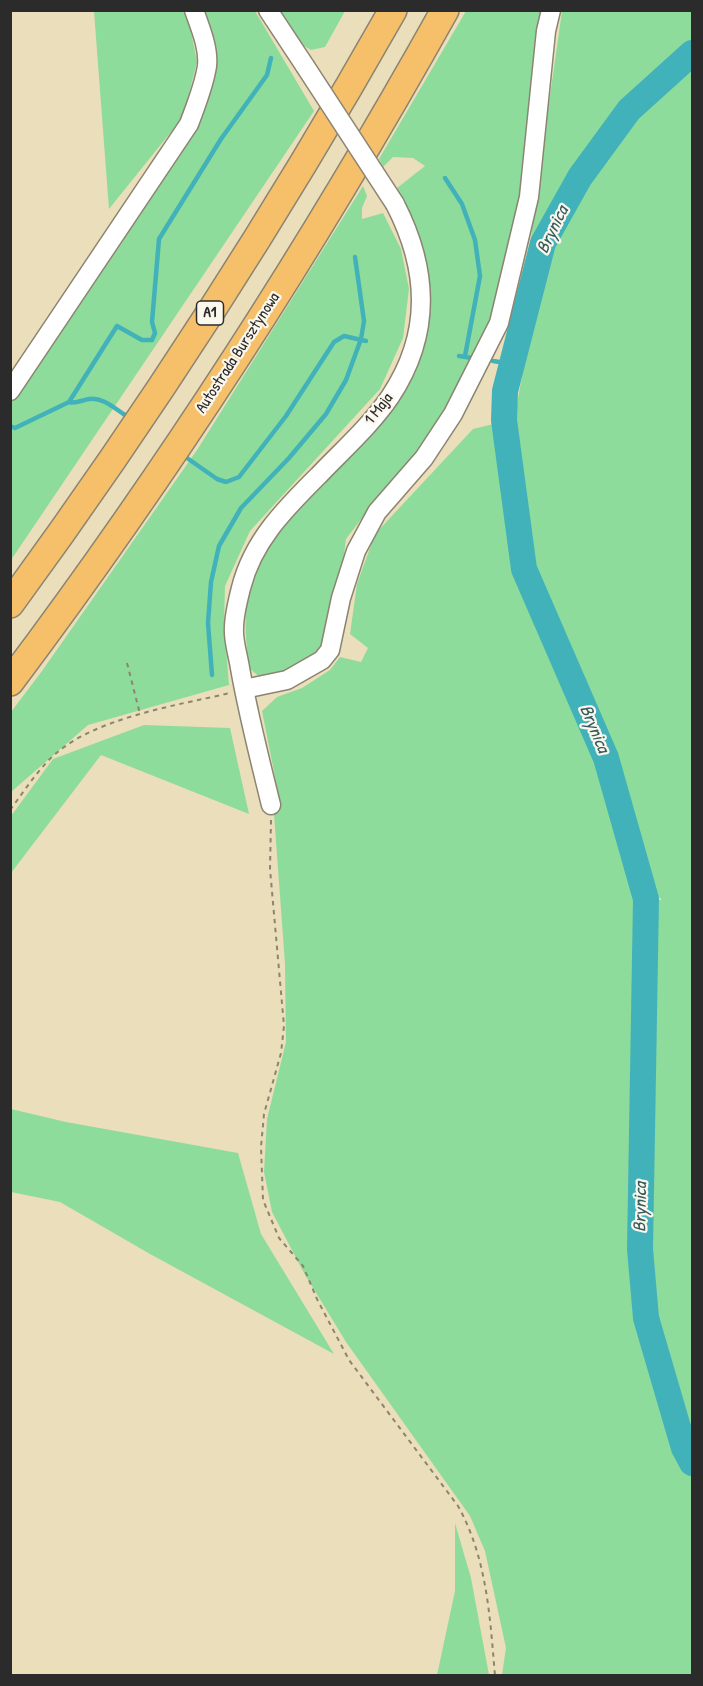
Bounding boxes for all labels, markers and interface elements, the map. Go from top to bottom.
water label: Brynica [532,203,574,257]
street label: Autostrada Bursztynowa [192,289,284,417]
road number: A1 [196,301,224,325]
street label: 1 Maja [361,389,397,429]
water label: Brynica [574,702,614,756]
water label: Brynica [630,1182,652,1232]

